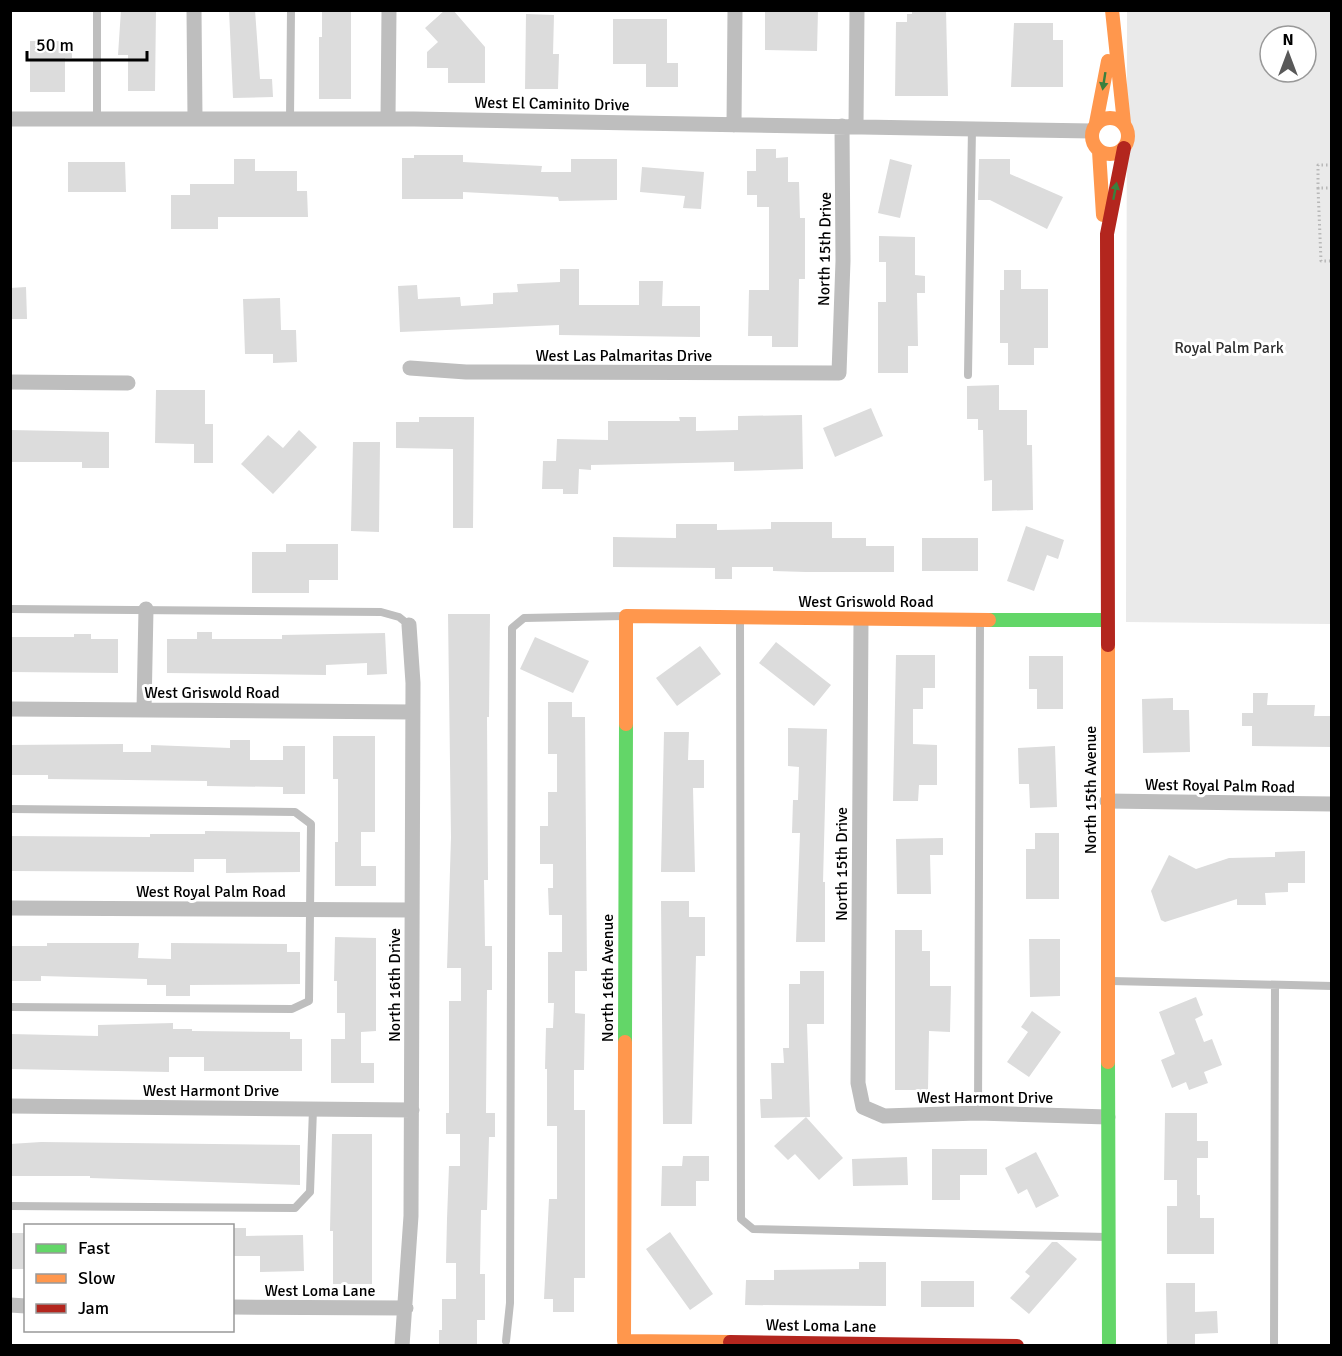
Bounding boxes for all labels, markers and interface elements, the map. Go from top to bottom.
scale bar [27,24,147,62]
north arrow [1258,24,1318,84]
text: N [1282,30,1294,50]
text: 50 m [36,34,74,56]
one-way arrow [1100,72,1109,91]
street label: West El Caminito Drive [474,93,630,115]
one-way arrow [1111,181,1120,200]
street label: North 15th Drive [814,192,836,306]
park label: Royal Palm Park [1174,338,1284,358]
street label: West Las Palmaritas Drive [536,346,712,366]
street label: West Griswold Road [798,592,934,612]
street label: West Griswold Road [144,683,280,703]
street label: North 15th Avenue [1081,726,1101,854]
street label: West Royal Palm Road [1145,775,1295,797]
street label: North 15th Drive [832,807,852,921]
street label: West Royal Palm Road [136,882,286,902]
street label: North 16th Avenue [598,914,618,1042]
street label: North 16th Drive [385,928,405,1042]
street label: West Harmont Drive [143,1081,279,1101]
street label: West Harmont Drive [917,1088,1053,1108]
legend [24,1224,234,1332]
text: Fast [78,1237,110,1259]
text: Slow [78,1267,115,1289]
street label: West Loma Lane [265,1281,375,1301]
text: Jam [78,1297,109,1319]
street label: West Loma Lane [765,1315,877,1337]

